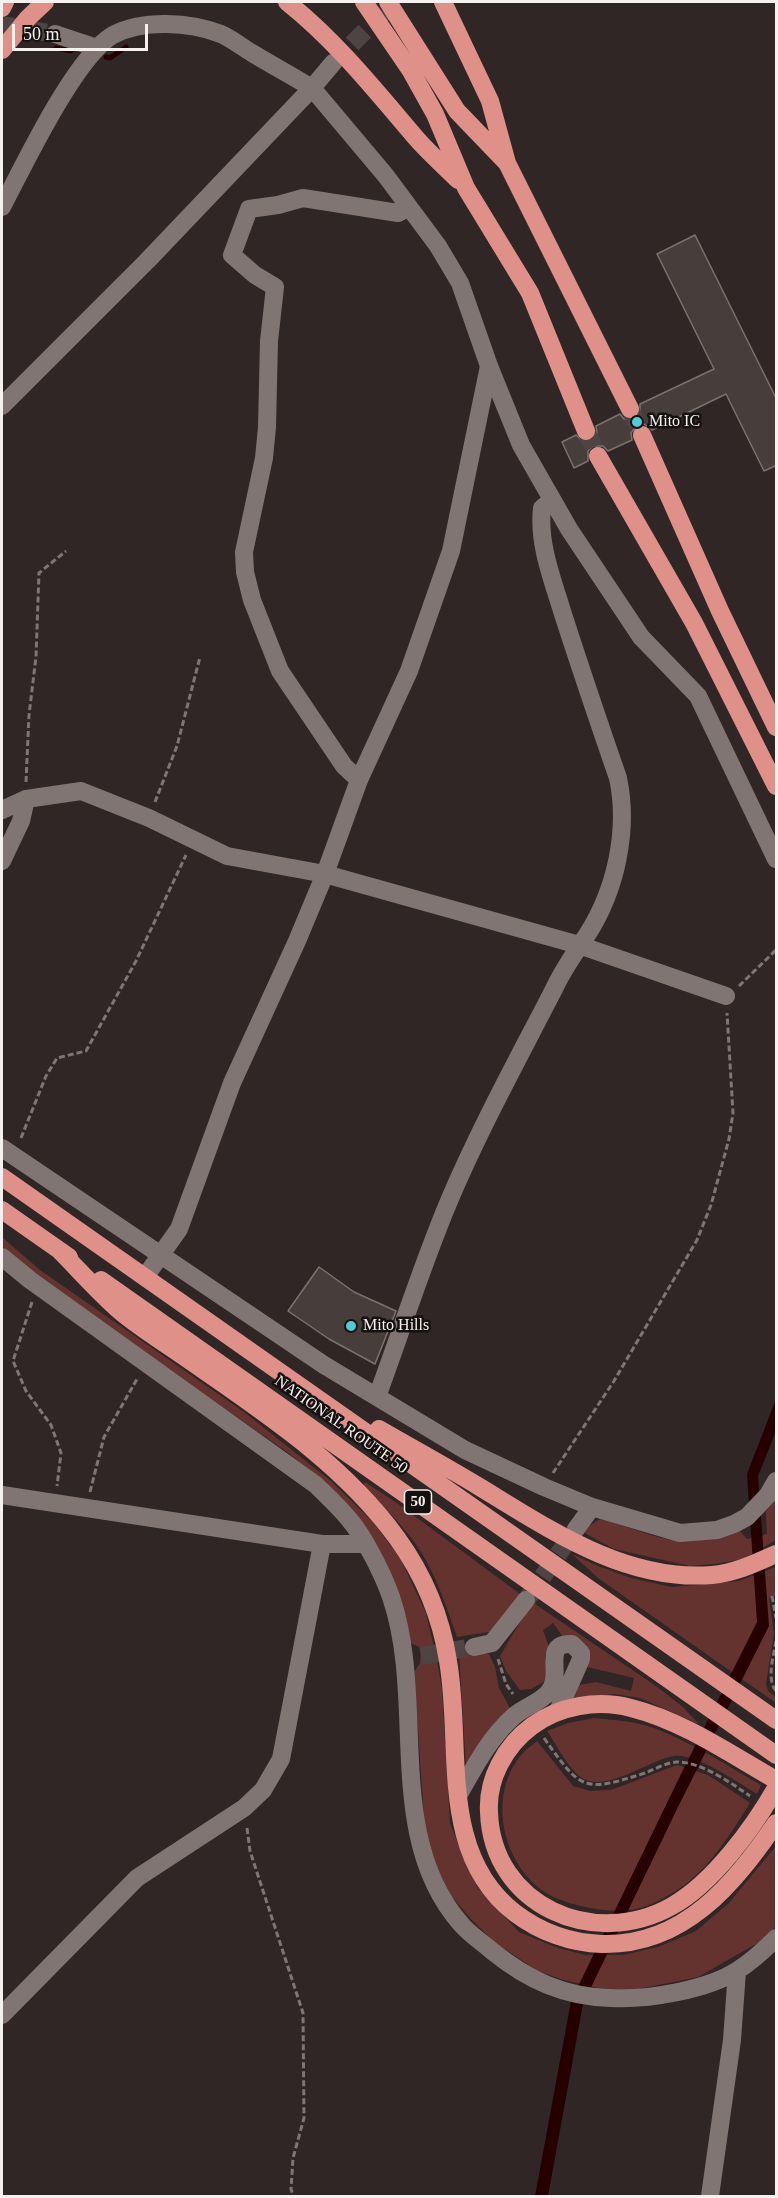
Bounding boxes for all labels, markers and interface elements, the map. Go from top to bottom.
scale bar [15,12,152,50]
text: 50 m [23,24,60,44]
place label: Mito IC [649,412,700,432]
marker: Mito IC [630,415,644,429]
place label: Mito Hills [363,1316,429,1336]
marker: Mito Hills [344,1319,358,1333]
street label: NATIONAL ROUTE 50 [271,1372,411,1478]
road number: 50 [404,1490,432,1514]

